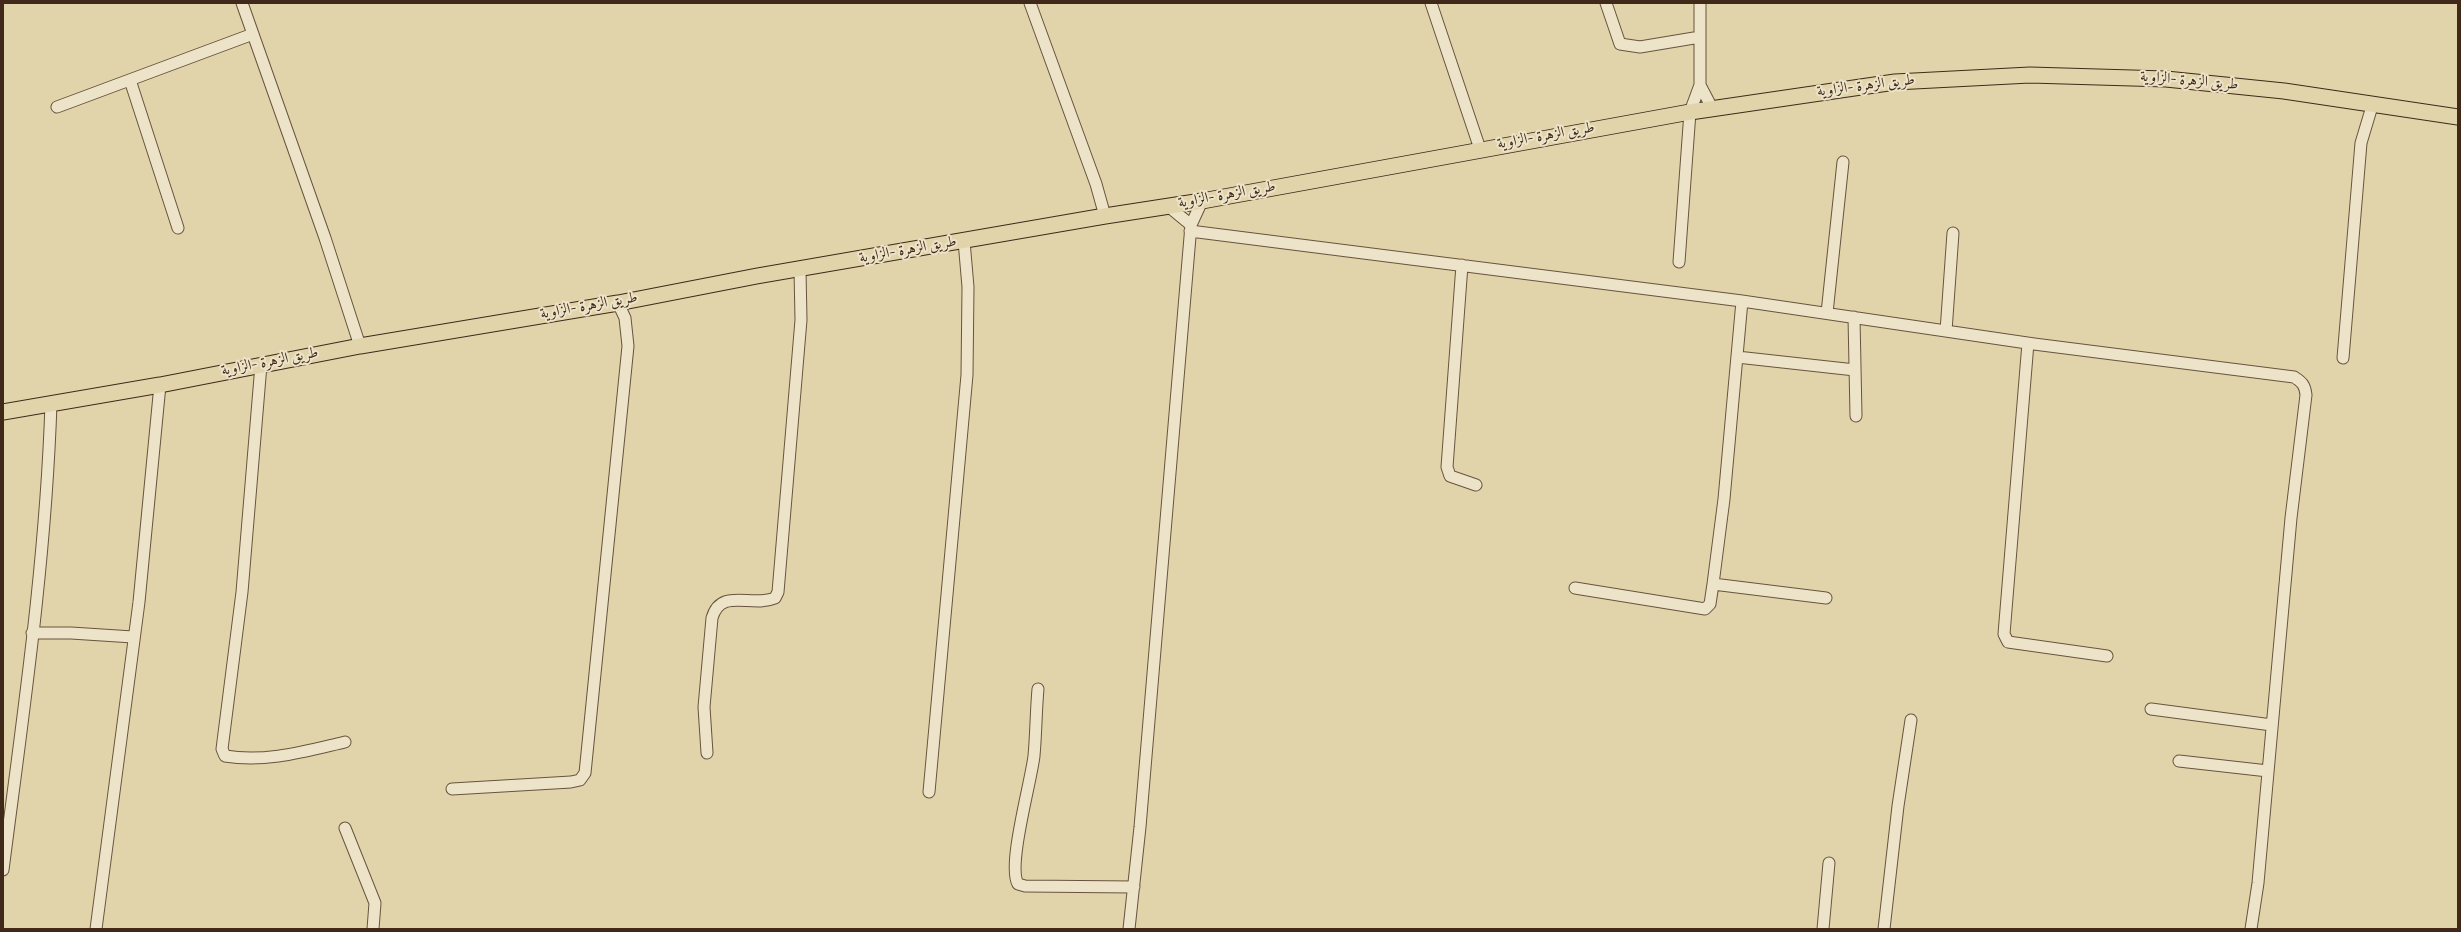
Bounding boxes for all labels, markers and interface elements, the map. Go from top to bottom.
street label: طريق الزهرة -الزاوية [2139,69,2239,95]
street label: طريق الزهرة -الزاوية [1816,72,1916,102]
street label: طريق الزهرة -الزاوية [1496,120,1596,154]
street label: طريق الزهرة -الزاوية [1177,179,1277,213]
street label: طريق الزهرة -الزاوية [858,234,958,268]
street label: طريق الزهرة -الزاوية [539,290,639,324]
street label: طريق الزهرة -الزاوية [220,345,320,381]

